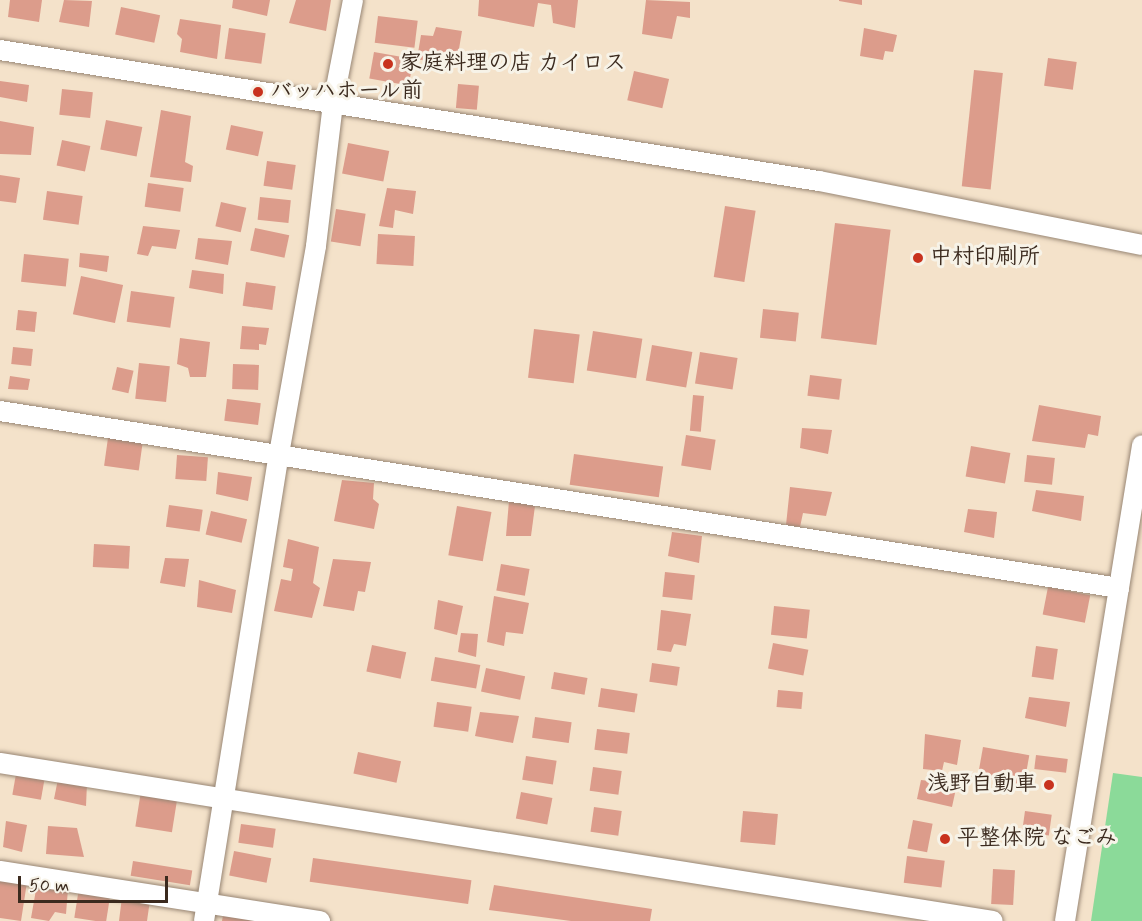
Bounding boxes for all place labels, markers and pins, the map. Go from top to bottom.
place label: 家庭料理の店 カイロス [400,51,626,77]
marker: 家庭料理の店 カイロス [381,57,395,71]
place label: バッハホール前 [270,79,424,105]
marker: バッハホール前 [251,85,265,99]
place label: 中村印刷所 [930,245,1040,271]
marker: 中村印刷所 [911,251,925,265]
place label: 浅野自動車 [927,772,1037,798]
marker: 浅野自動車 [1042,778,1056,792]
place label: 平整体院 なごみ [957,826,1117,852]
marker: 平整体院 なごみ [938,832,952,846]

